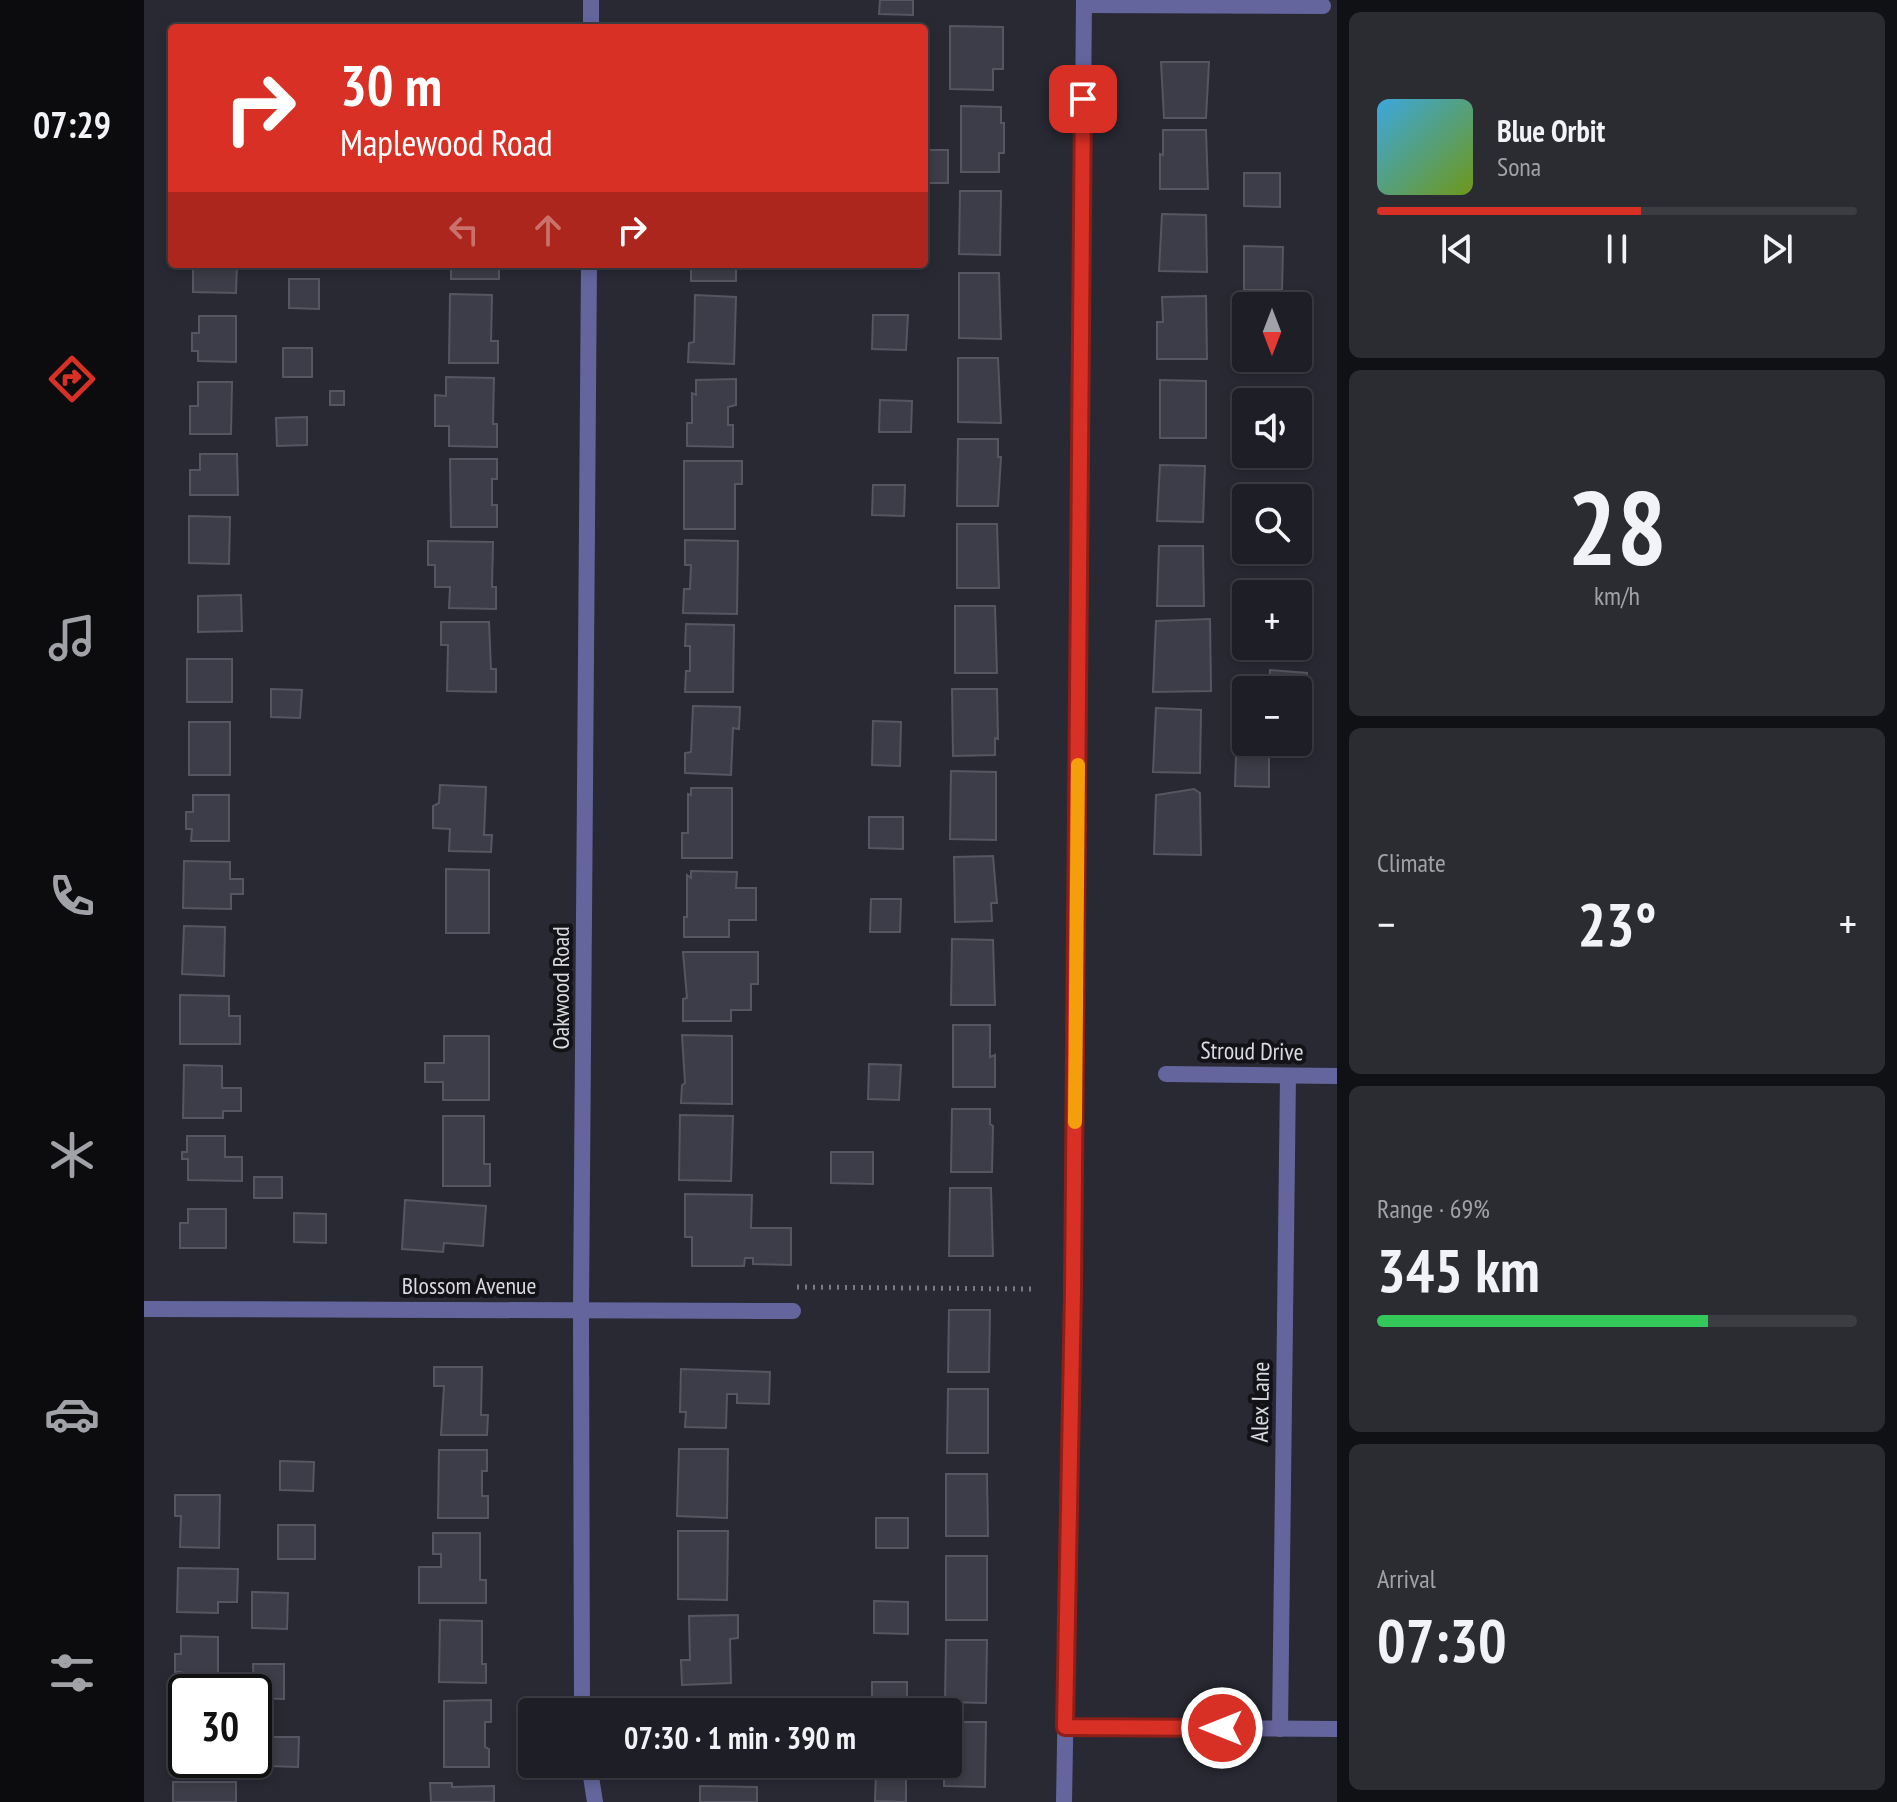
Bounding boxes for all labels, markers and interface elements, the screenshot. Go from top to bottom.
text: 30 m [340,49,442,121]
icon: right [208,56,312,160]
pin [1049,65,1117,133]
icon: arrive [1061,77,1105,121]
text: 07:29 [33,101,111,148]
text: Blue Orbit [1497,111,1605,150]
text: Maplewood Road [340,119,553,166]
text: Sona [1497,150,1541,183]
icon: left [442,208,486,252]
icon: ahead [526,208,570,252]
icon: right [610,208,654,252]
icon: previous [1435,227,1479,271]
icon: pause [1595,227,1639,271]
icon: next [1755,227,1799,271]
north arrow [1232,292,1312,372]
map controls [1232,292,1312,756]
icon: directions [44,351,100,407]
button: sound [1232,388,1312,468]
text: 28 [1567,459,1667,594]
button: search [1232,484,1312,564]
text: km/h [1594,579,1640,612]
button: + [1232,580,1312,660]
icon: music [44,610,100,666]
button: − [1232,676,1312,756]
text: Climate [1377,846,1446,879]
icon: phone [44,868,100,924]
text: 23° [1577,885,1657,963]
text: − [1377,895,1395,952]
text: + [1839,895,1857,952]
street label: Oakwood Road [545,926,576,1050]
street label: Stroud Drive [1200,1035,1304,1067]
icon: climate [44,1127,100,1183]
text: Range · 69% [1377,1192,1490,1225]
text: 345 km [1377,1231,1540,1309]
street label: Blossom Avenue [402,1270,536,1301]
street label: Alex Lane [1244,1361,1276,1443]
icon: car [44,1386,100,1442]
text: Arrival [1377,1562,1436,1595]
text: 07:30 [1377,1601,1507,1679]
icon: filters [44,1645,100,1701]
speed limit sign: 30 [168,1674,272,1778]
position arrow [1180,1686,1264,1770]
text: 07:30 · 1 min · 390 m [624,1718,856,1757]

